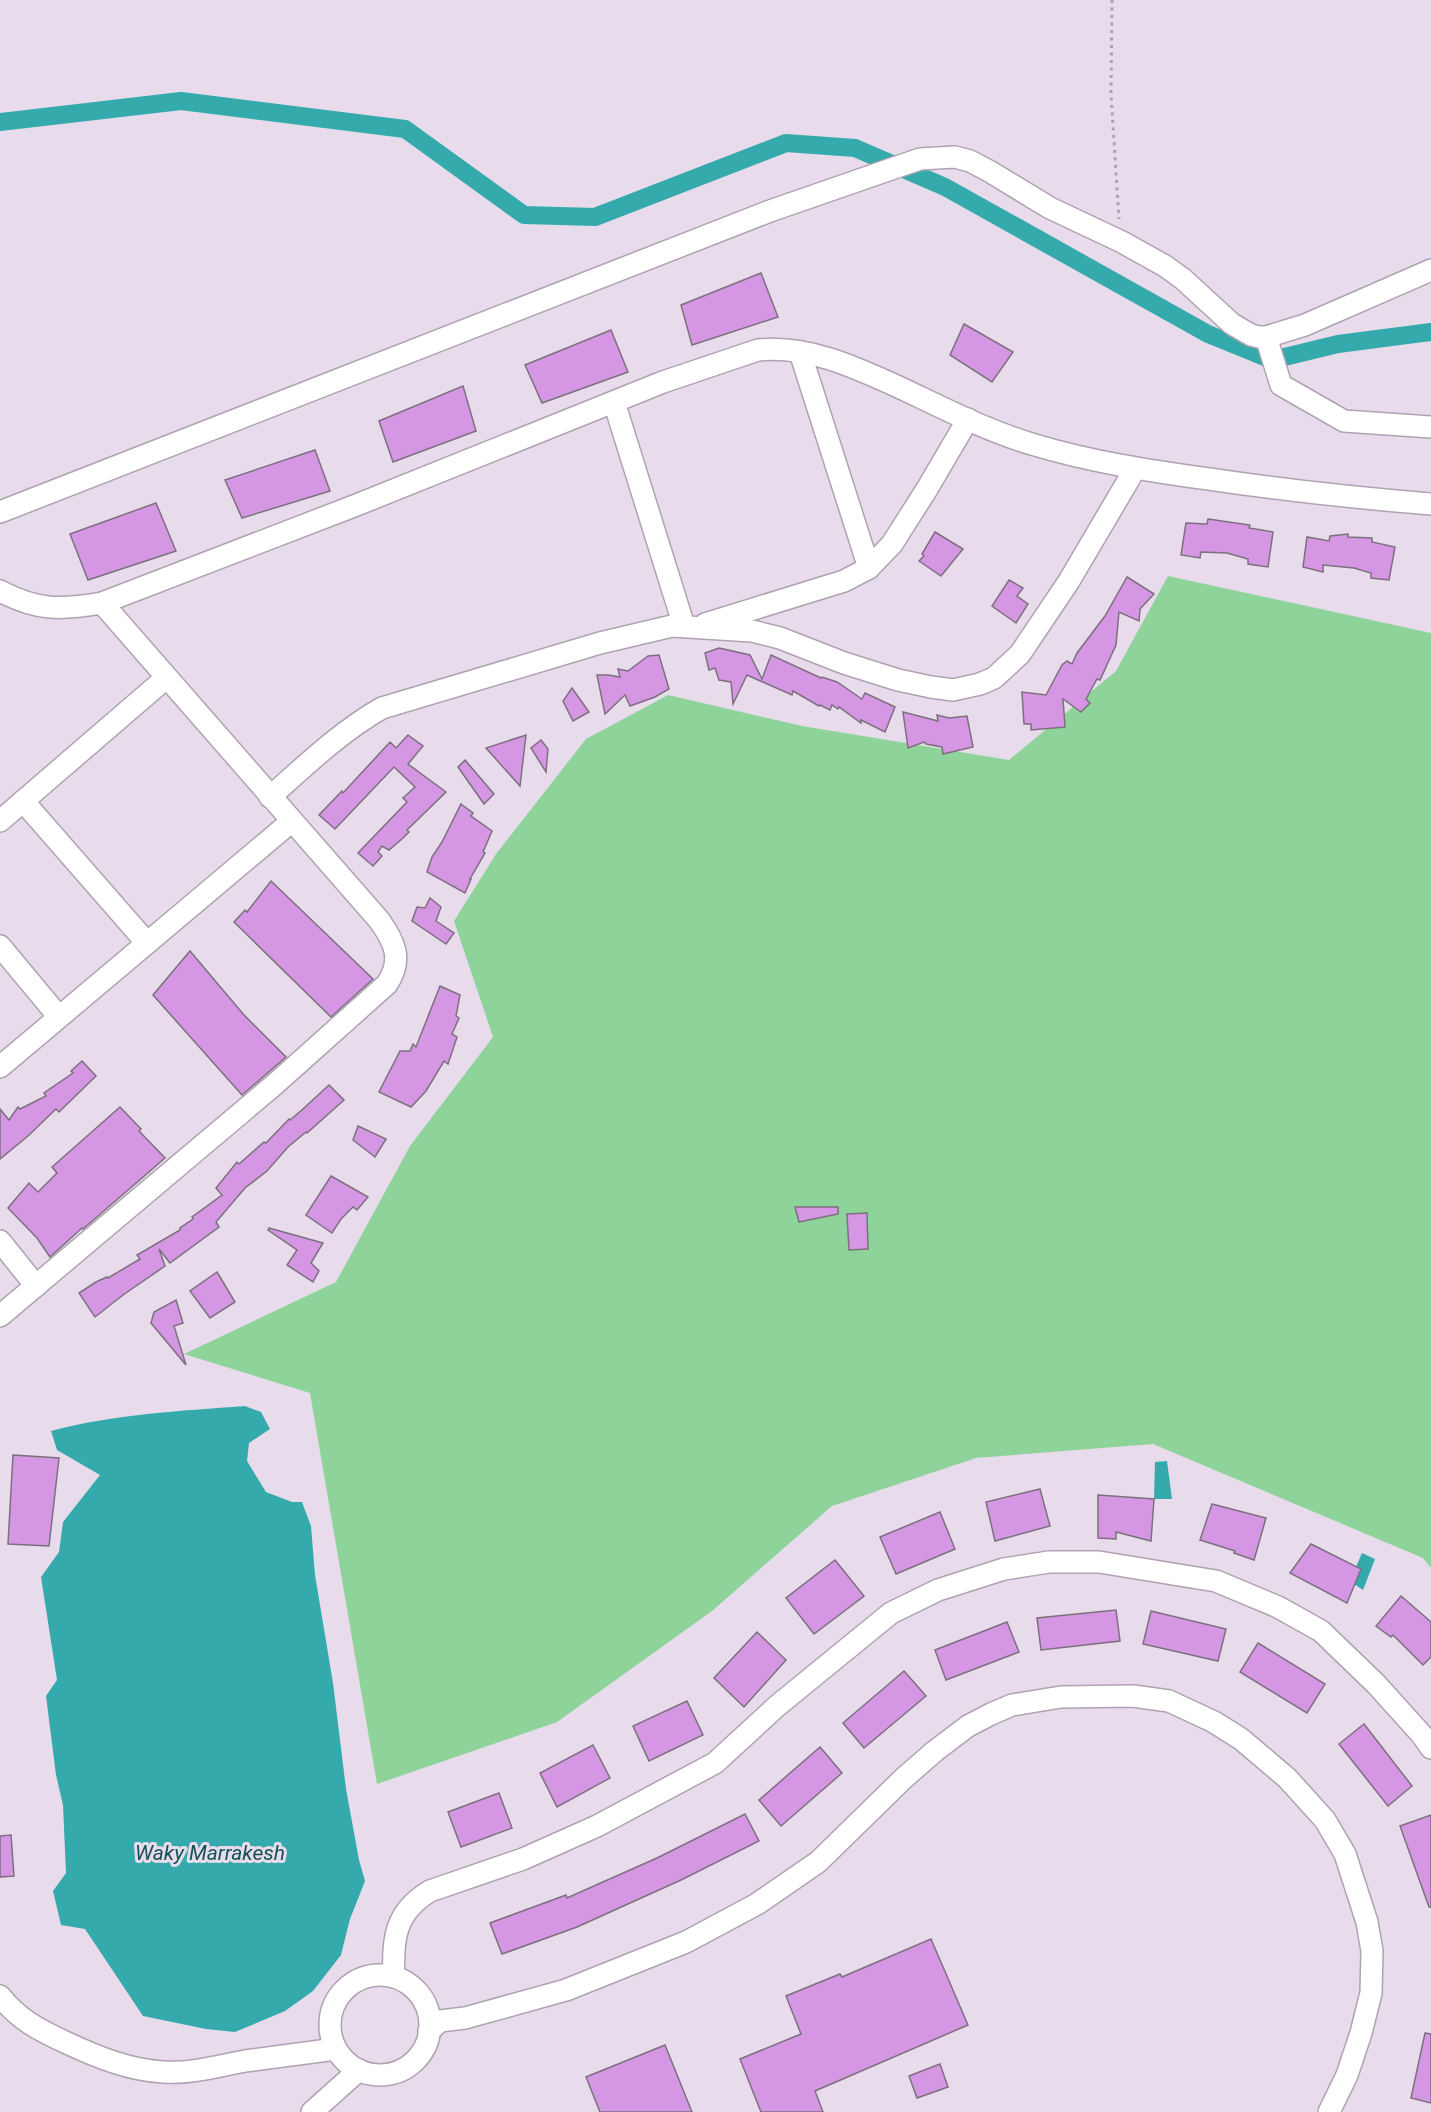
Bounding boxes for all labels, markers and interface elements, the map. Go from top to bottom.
water label: Waky Marrakesh [135,1841,285,1865]

